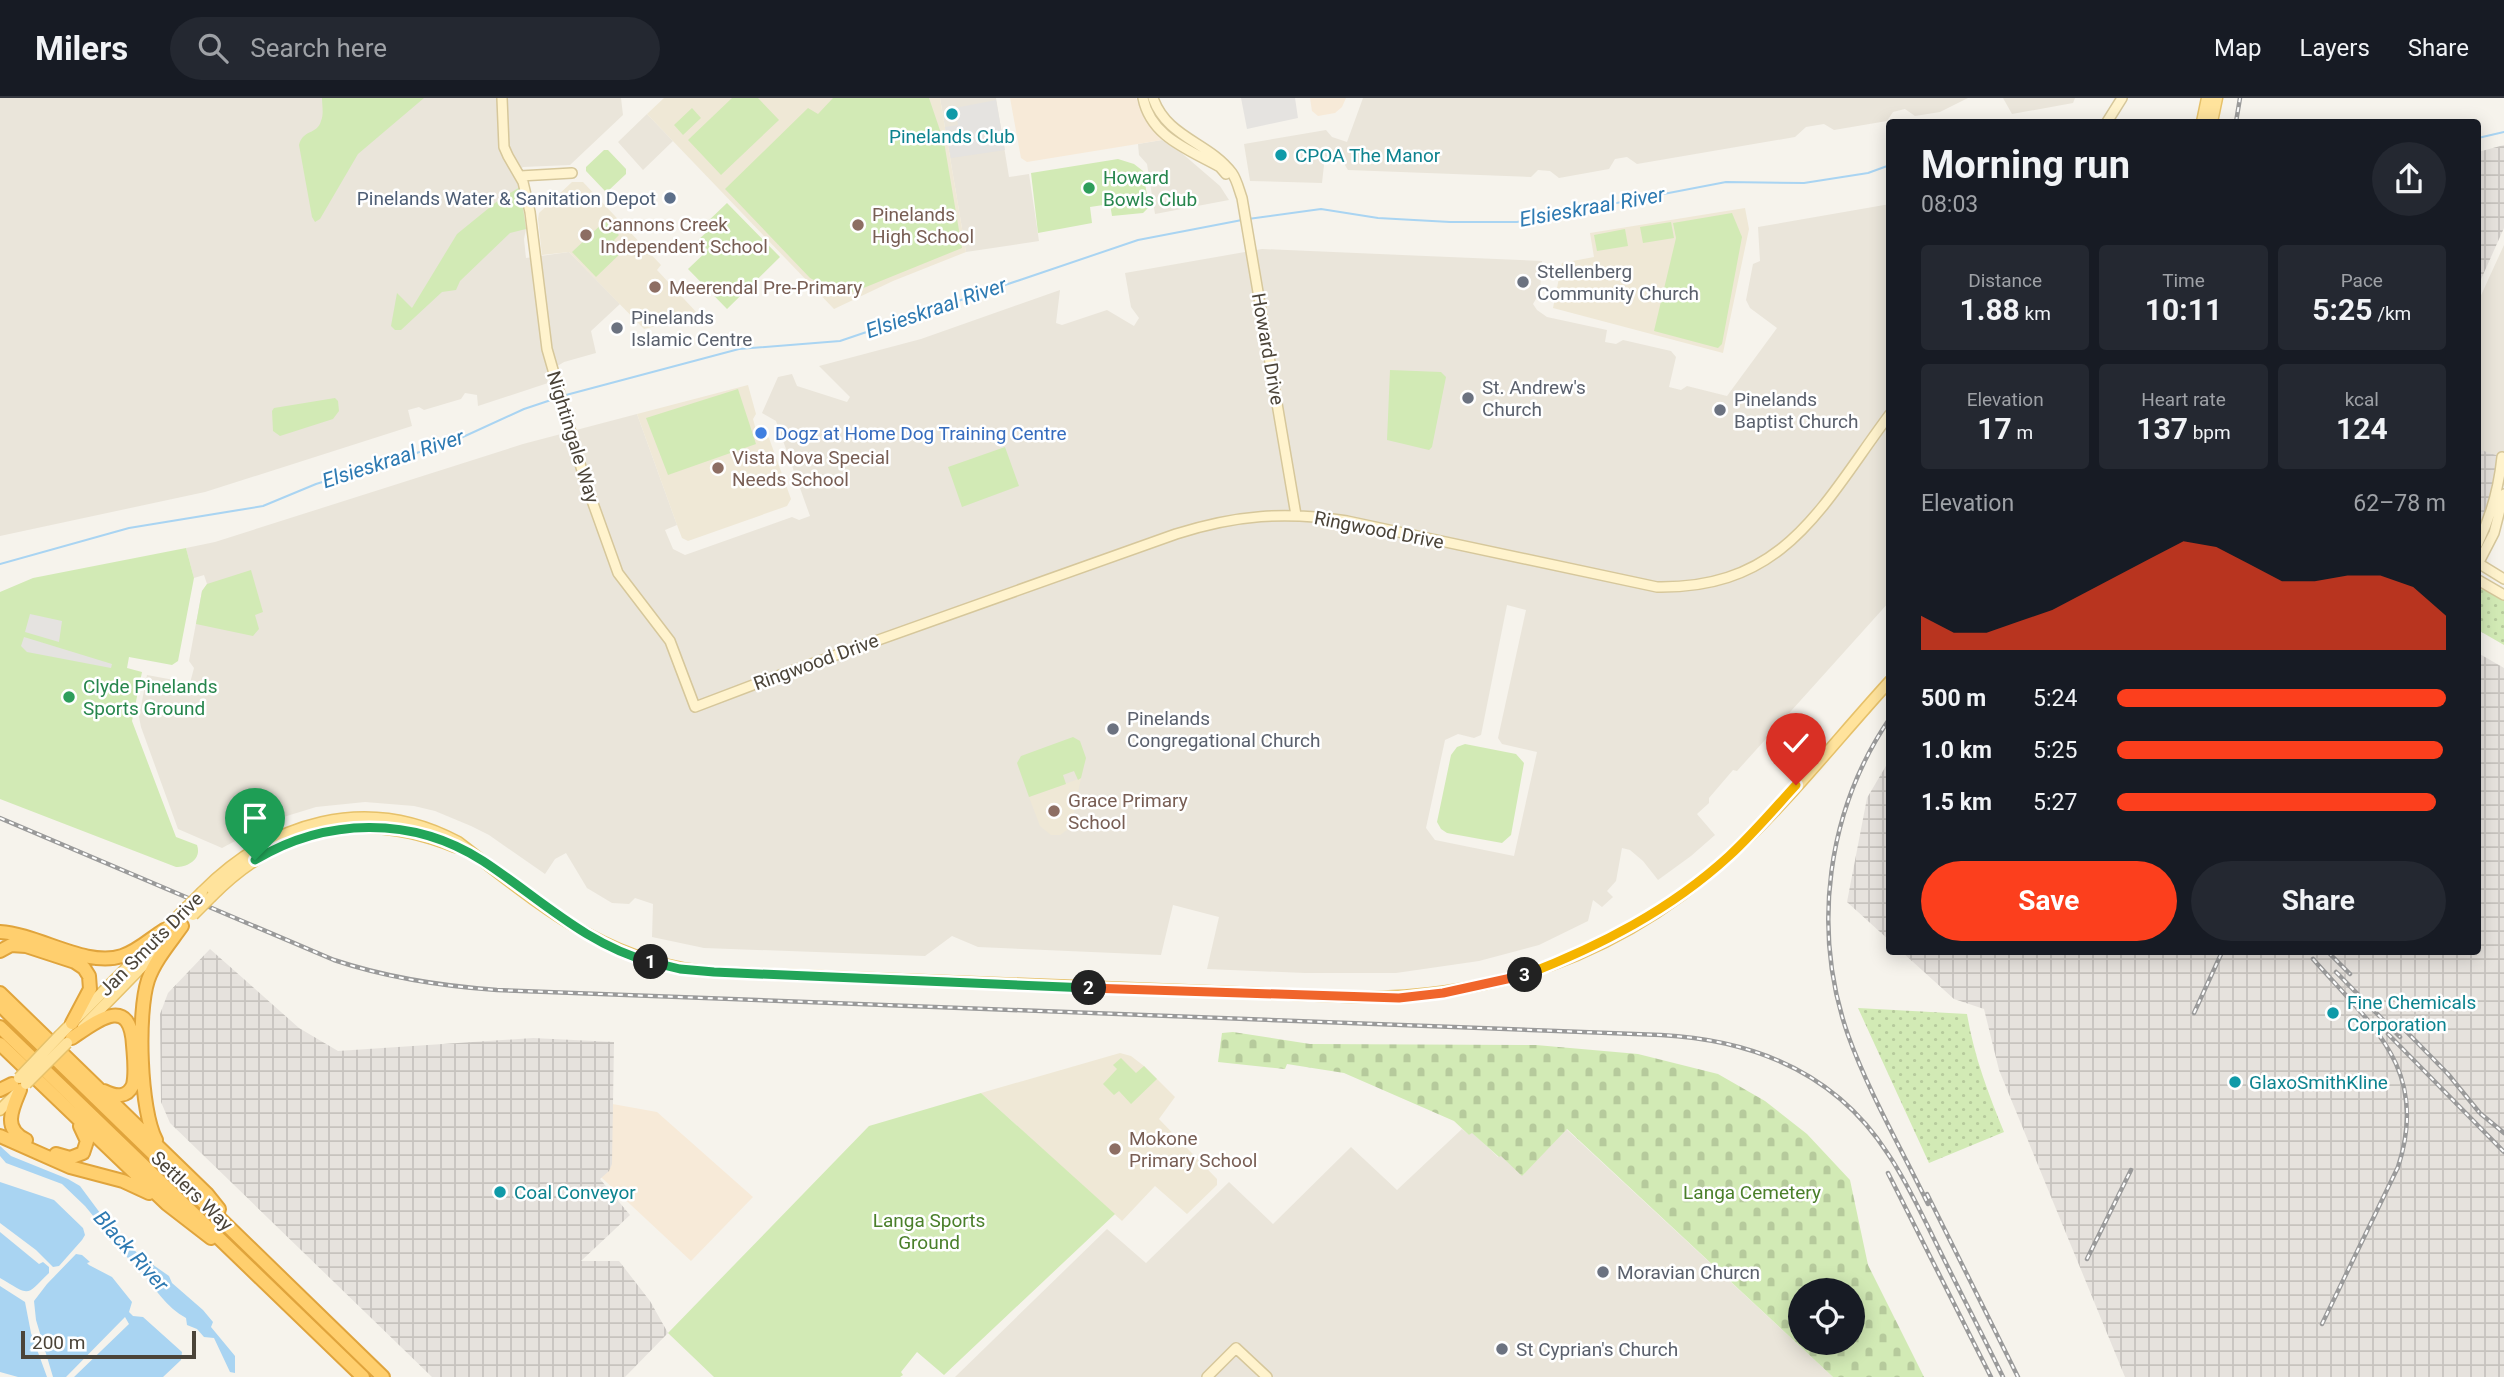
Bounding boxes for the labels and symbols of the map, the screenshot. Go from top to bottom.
marker: Pinelands Club [944,106,960,122]
place label: Pinelands Club [889,125,1015,148]
place label: CPOA The Manor [1295,144,1441,167]
marker: CPOA The Manor [1273,147,1289,163]
place label: Howard Bowls Club [1103,166,1197,211]
marker: Howard Bowls Club [1081,180,1097,196]
water label: Elsieskraal River [1517,182,1668,232]
place label: Pinelands Water & Sanitation Depot [357,187,656,210]
marker: Pinelands Water & Sanitation Depot [662,190,678,206]
place label: Pinelands High School [872,203,974,248]
place label: Cannons Creek Independent School [600,213,768,258]
marker: Pinelands High School [850,217,866,233]
marker: Cannons Creek Independent School [578,227,594,243]
place label: Stellenberg Community Church [1537,260,1699,305]
water label: Elsieskraal River [862,272,1011,343]
marker: Stellenberg Community Church [1515,274,1531,290]
place label: Meerendal Pre-Primary [669,276,862,299]
marker: Meerendal Pre-Primary [647,279,663,295]
street label: Howard Drive [1247,291,1289,407]
place label: Pinelands Islamic Centre [631,306,752,351]
marker: Pinelands Islamic Centre [609,320,625,336]
street label: Nightingale Way [542,368,604,506]
place label: St. Andrew's Church [1482,376,1586,421]
place label: Pinelands Baptist Church [1734,388,1858,433]
marker: St. Andrew's Church [1460,390,1476,406]
marker: Pinelands Baptist Church [1712,402,1728,418]
place label: Dogz at Home Dog Training Centre [775,422,1067,445]
water label: Elsieskraal River [319,424,468,493]
marker: Dogz at Home Dog Training Centre [753,425,769,441]
place label: Vista Nova Special Needs School [732,446,890,491]
marker: Vista Nova Special Needs School [710,460,726,476]
street label: Ringwood Drive [1312,506,1446,554]
street label: Ringwood Drive [750,629,882,695]
place label: Clyde Pinelands Sports Ground [83,675,218,720]
marker: Clyde Pinelands Sports Ground [61,689,77,705]
place label: Pinelands Congregational Church [1127,707,1321,752]
pin [1766,713,1826,785]
marker: Pinelands Congregational Church [1105,721,1121,737]
pin [225,788,285,860]
place label: Grace Primary School [1068,789,1188,834]
marker: Grace Primary School [1046,803,1062,819]
street label: Jan Smuts Drive [94,887,208,1001]
pin: 1 [634,944,668,980]
pin: 3 [1508,958,1542,992]
pin: 2 [1072,970,1106,1006]
place label: Fine Chemicals Corporation [2347,991,2476,1036]
marker: Fine Chemicals Corporation [2325,1005,2341,1021]
place label: GlaxoSmithKline [2249,1071,2388,1094]
marker: GlaxoSmithKline [2227,1074,2243,1090]
place label: Mokone Primary School [1129,1127,1257,1172]
marker: Mokone Primary School [1107,1141,1123,1157]
street label: Settlers Way [146,1146,238,1236]
place label: Coal Conveyor [514,1181,636,1204]
park label: Langa Cemetery [1683,1181,1821,1204]
marker: Coal Conveyor [492,1184,508,1200]
water label: Black River [89,1206,174,1297]
park label: Langa Sports Ground [873,1209,985,1254]
place label: Moravian Churcn [1617,1261,1760,1284]
marker: Moravian Churcn [1595,1264,1611,1280]
scale bar [21,1328,196,1360]
place label: St Cyprian's Church [1516,1338,1678,1361]
marker: St Cyprian's Church [1494,1341,1510,1357]

